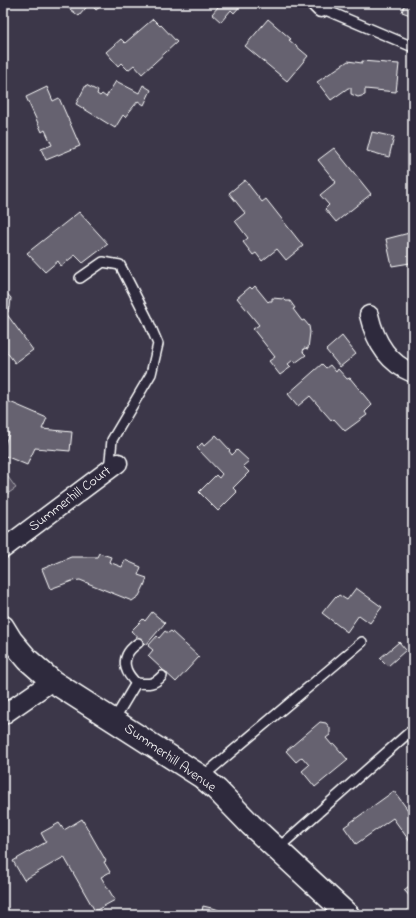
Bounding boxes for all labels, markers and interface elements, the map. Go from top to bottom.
street label: Summerhill Court [24,461,116,537]
street label: Summerhill Avenue [120,718,221,798]

